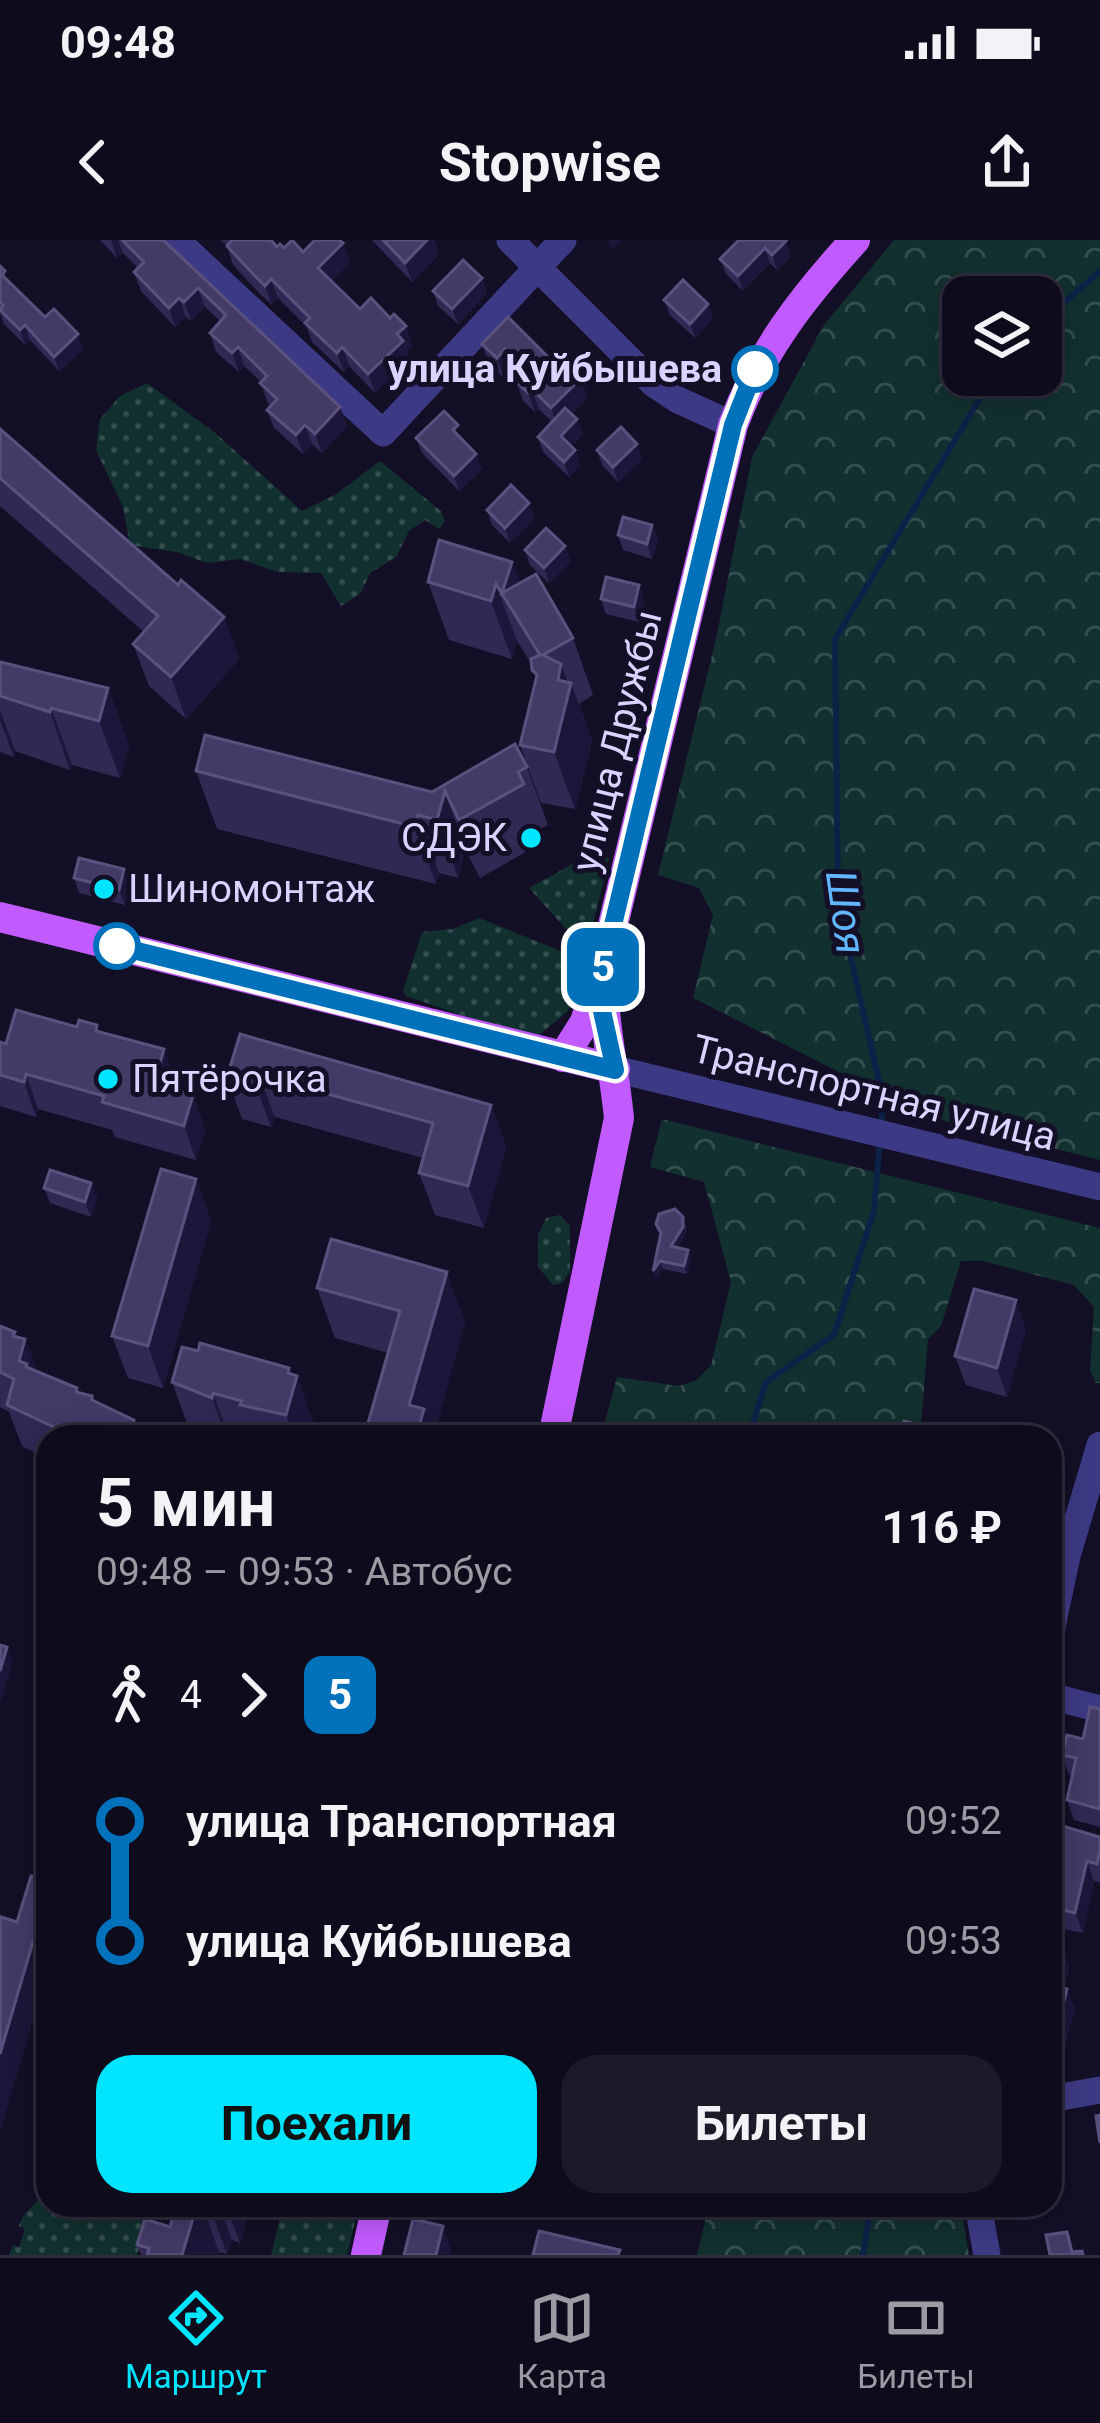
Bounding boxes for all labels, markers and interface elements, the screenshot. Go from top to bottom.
text: 09:48 [60,16,176,69]
icon: back [60,129,126,195]
icon: share [974,129,1040,195]
text: Stopwise [439,131,661,194]
map controls [942,276,1062,396]
button: layers [942,276,1062,396]
place label: улица Куйбышева [388,346,722,392]
marker: улица Куйбышева [733,347,777,391]
street label: улица Дружбы [562,605,672,877]
place label: СДЭК [401,815,507,861]
marker: СДЭК [518,825,544,851]
place label: Шиномонтаж [128,866,375,912]
water label: Шоя [816,867,876,957]
marker: Шиномонтаж [91,876,117,902]
unlabelled marker [95,924,139,968]
line badge: 5 [564,928,642,1006]
text: 5 [591,942,615,991]
street label: Транспортная улица [688,1026,1060,1160]
place label: Пятёрочка [132,1056,327,1102]
marker: Пятёрочка [95,1066,121,1092]
text: 5 мин [96,1465,275,1542]
text: 116 ₽ [882,1501,1002,1554]
text: 09:48 – 09:53 · Автобус [96,1549,513,1595]
icon: walk [96,1662,162,1728]
icon: forward [220,1662,286,1728]
text: 5 [328,1670,352,1719]
text: 4 [180,1672,202,1718]
text: улица Транспортная [186,1795,617,1848]
text: 09:52 [905,1798,1002,1844]
text: улица Куйбышева [186,1915,572,1968]
text: 09:53 [905,1918,1002,1964]
button: Поехали [96,2055,537,2193]
button: Билеты [561,2055,1002,2193]
tab: Маршрут [125,2285,267,2396]
tab: Карта [517,2285,607,2396]
tab: Билеты [857,2285,975,2396]

